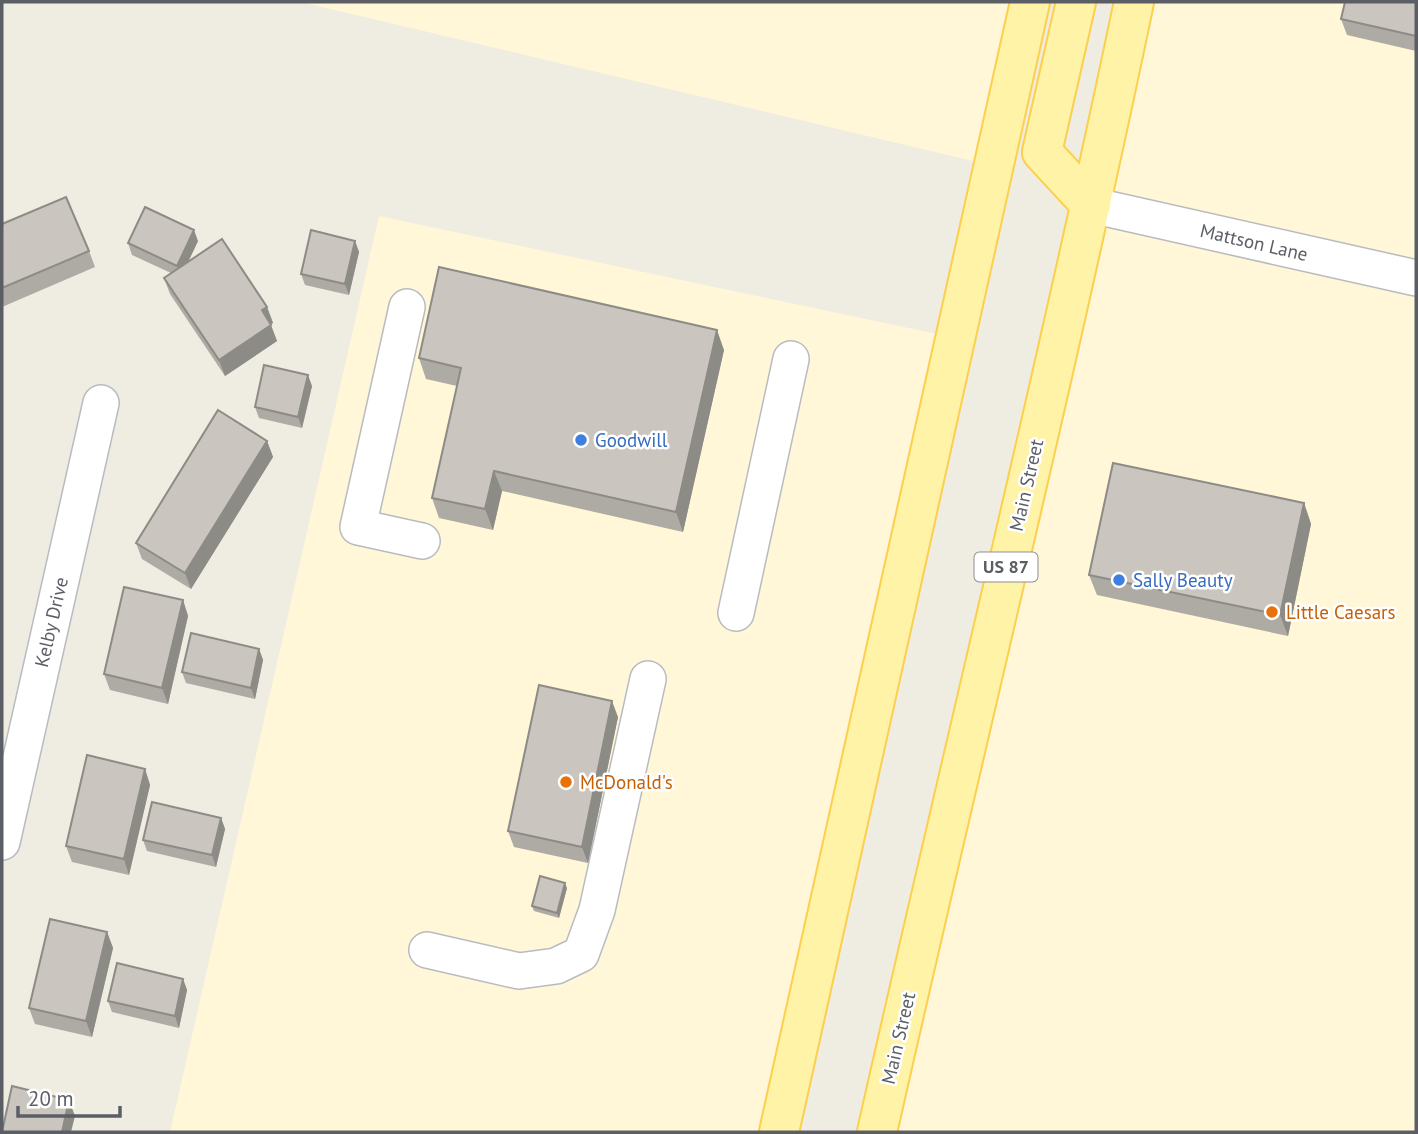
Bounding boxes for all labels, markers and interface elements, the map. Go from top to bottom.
street label: Mattson Lane [1198,218,1310,266]
place label: Goodwill [595,428,668,452]
marker: Goodwill [573,432,589,448]
street label: Main Street [1004,436,1048,533]
road number: US 87 [974,552,1038,582]
place label: Sally Beauty [1133,568,1233,592]
marker: Sally Beauty [1111,572,1127,588]
street label: Kelby Drive [29,575,73,669]
place label: Little Caesars [1286,600,1396,624]
marker: Little Caesars [1264,604,1280,620]
place label: McDonald's [580,770,673,794]
marker: McDonald's [558,774,574,790]
street label: Main Street [876,989,920,1086]
scale bar [18,1074,119,1118]
text: 20 m [28,1085,74,1112]

